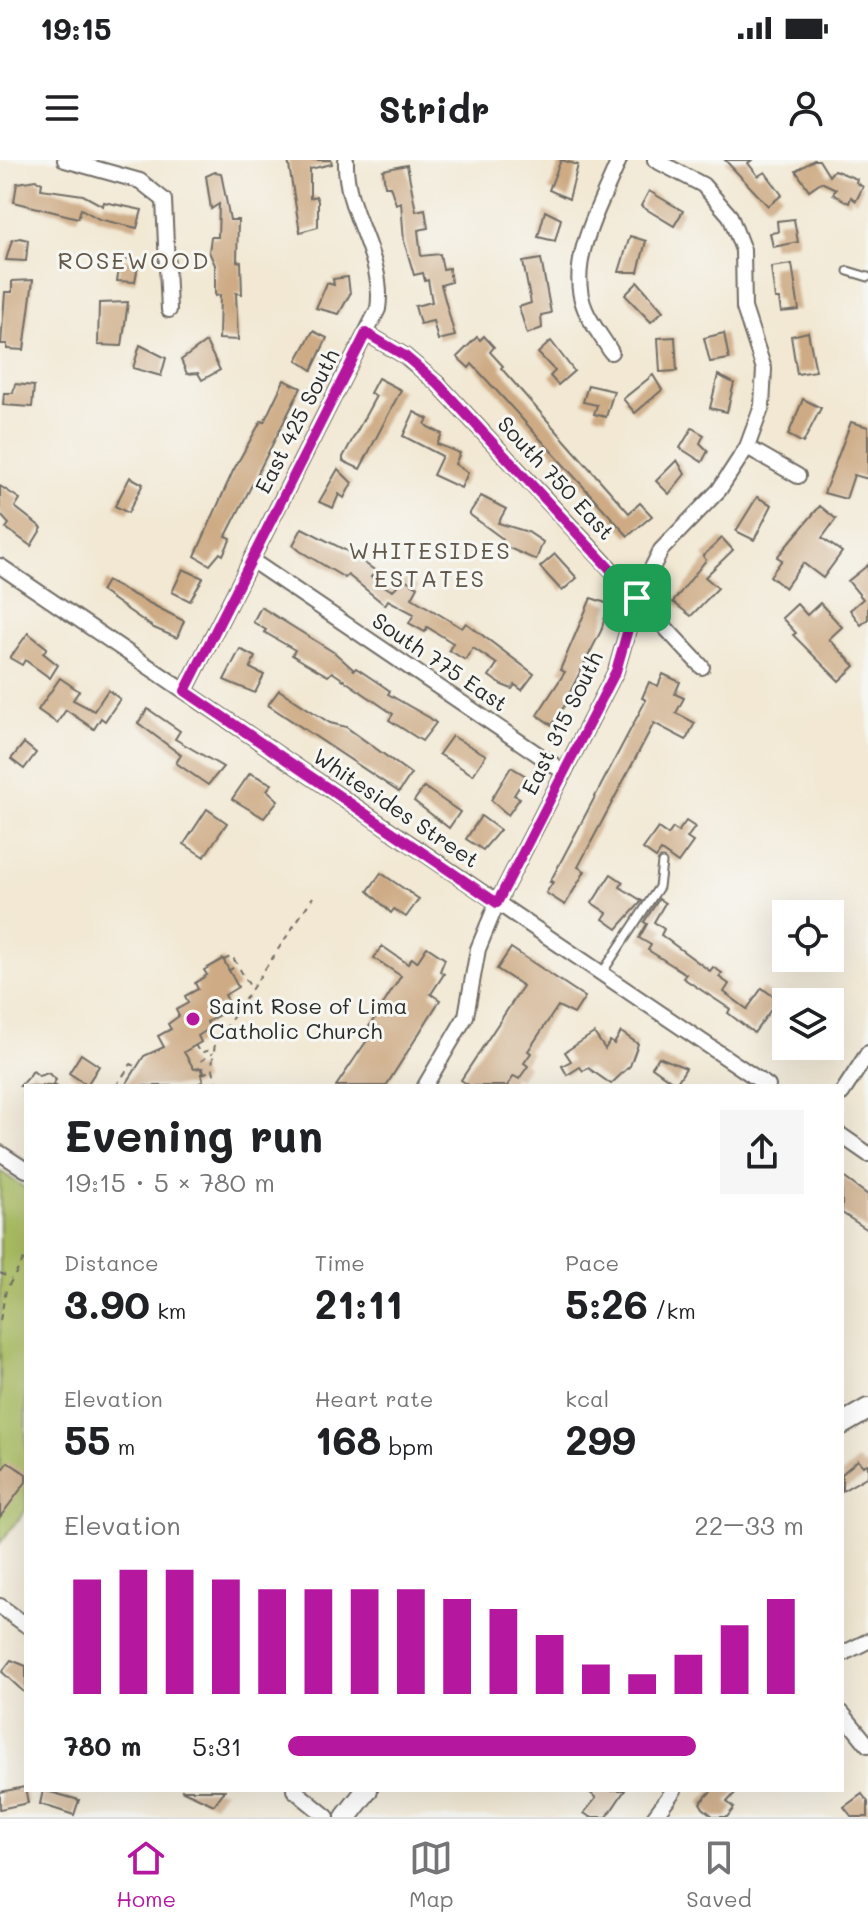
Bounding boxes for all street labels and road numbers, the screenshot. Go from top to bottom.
street label: East 425 South [248,344,345,498]
street label: South 750 East [492,410,621,546]
street label: South 775 East [367,605,514,718]
street label: East 315 South [514,646,609,799]
street label: Whitesides Street [308,741,485,874]

